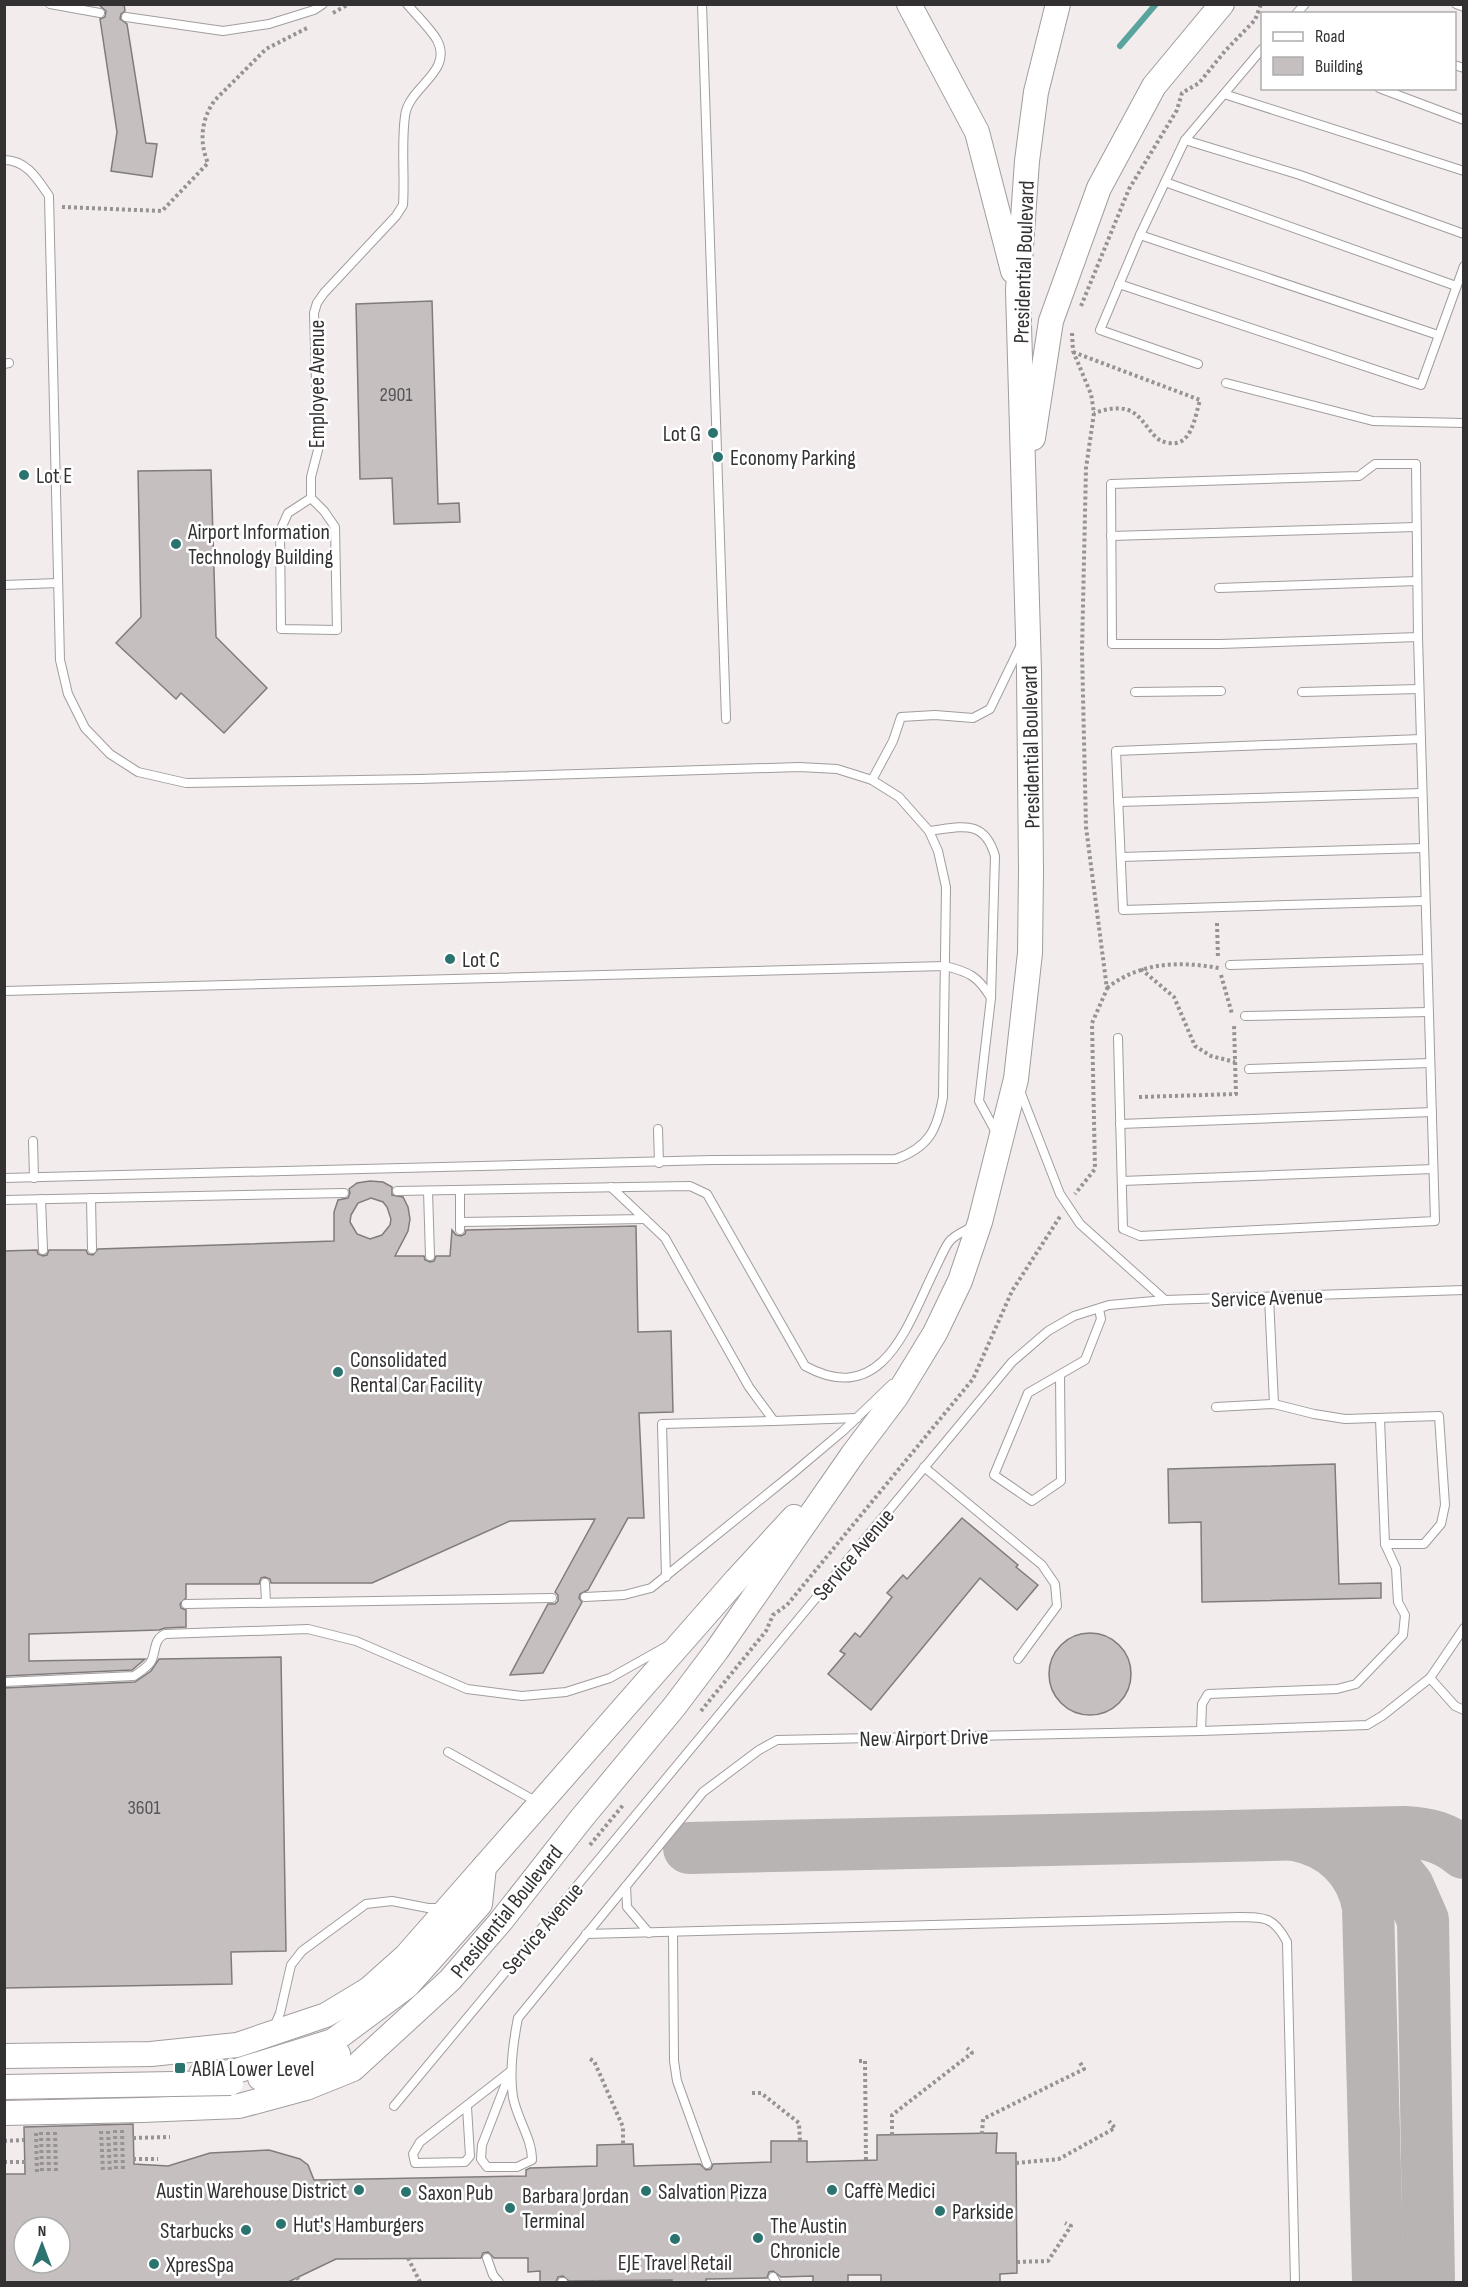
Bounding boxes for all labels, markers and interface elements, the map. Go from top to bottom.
legend [1261,12,1456,90]
text: Road [1315,26,1345,47]
text: Building [1315,56,1363,77]
street label: Presidential Boulevard [1008,180,1041,344]
street label: Employee Avenue [304,320,331,448]
house number: 2901 [379,383,413,407]
place label: Lot G [663,421,701,448]
marker: Lot G [706,426,720,440]
place label: Economy Parking [730,445,856,472]
marker: Economy Parking [711,450,725,464]
place label: Lot E [36,463,72,490]
marker: Lot E [17,468,31,482]
place label: Airport Information Technology Building [187,519,334,571]
marker: Airport Information Technology Building [169,537,183,551]
street label: Presidential Boulevard [1017,665,1046,829]
place label: Lot C [462,947,500,974]
marker: Lot C [443,952,457,966]
street label: Service Avenue [1211,1283,1324,1314]
place label: Consolidated Rental Car Facility [350,1347,483,1399]
marker: Consolidated Rental Car Facility [331,1365,345,1379]
street label: Service Avenue [808,1503,901,1607]
street label: New Airport Drive [859,1724,989,1753]
house number: 3601 [127,1796,161,1820]
street label: Presidential Boulevard [445,1840,569,1984]
street label: Service Avenue [497,1877,590,1981]
place label: ABIA Lower Level [191,2056,314,2083]
marker: ABIA Lower Level [173,2061,187,2075]
place label: Austin Warehouse District [155,2178,347,2205]
place label: Caffè Medici [844,2178,935,2205]
place label: Salvation Pizza [658,2179,767,2206]
place label: Saxon Pub [418,2180,493,2207]
marker: Austin Warehouse District [352,2183,366,2197]
place label: Barbara Jordan Terminal [522,2183,629,2235]
marker: Caffè Medici [825,2183,839,2197]
marker: Salvation Pizza [639,2184,653,2198]
marker: Saxon Pub [399,2185,413,2199]
place label: Parkside [952,2199,1014,2226]
marker: Barbara Jordan Terminal [503,2201,517,2215]
marker: Parkside [933,2204,947,2218]
place label: Hut's Hamburgers [293,2212,424,2239]
place label: The Austin Chronicle [770,2213,847,2265]
north arrow [12,2215,72,2275]
marker: Hut's Hamburgers [274,2217,288,2231]
place label: Starbucks [160,2218,234,2245]
text: N [38,2222,46,2241]
marker: Starbucks [239,2223,253,2237]
marker: The Austin Chronicle [751,2231,765,2245]
marker: EJE Travel Retail [668,2232,682,2246]
place label: EJE Travel Retail [618,2250,732,2277]
place label: XpresSpa [165,2252,234,2279]
marker: XpresSpa [147,2257,161,2271]

